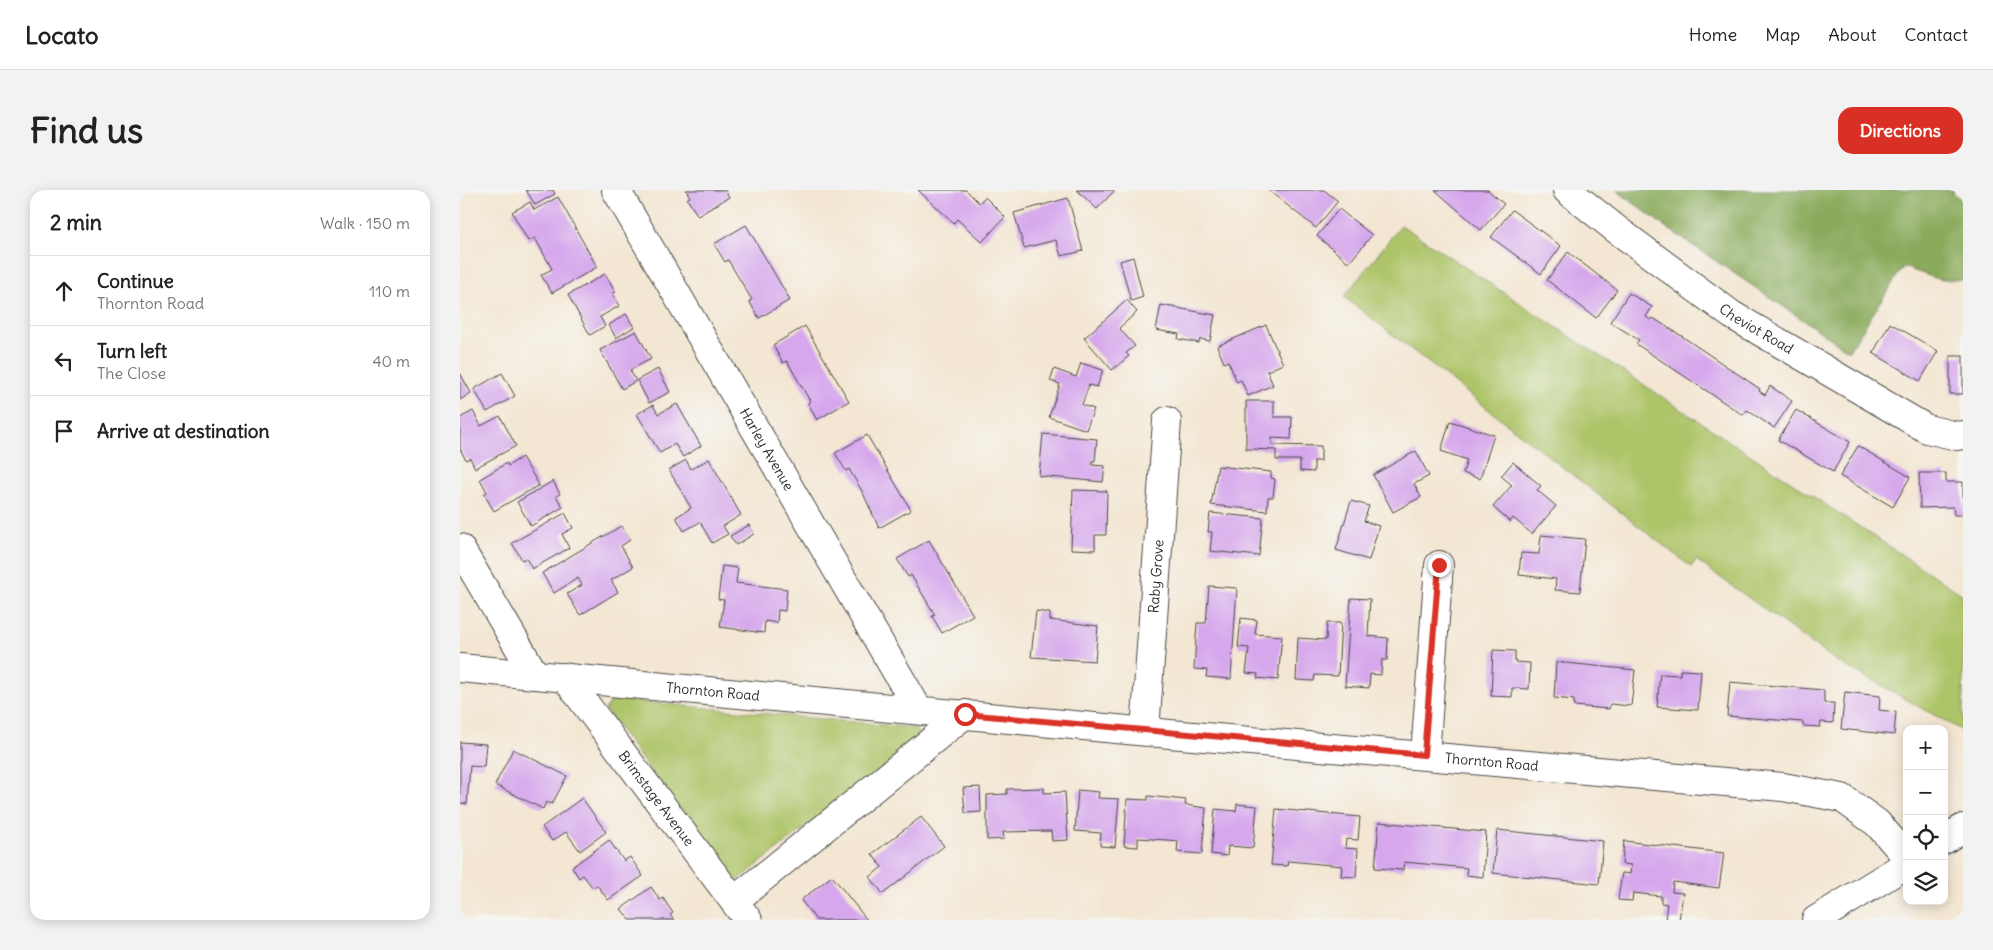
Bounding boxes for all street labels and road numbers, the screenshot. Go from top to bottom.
street label: Cheviot Road [1716,300,1797,358]
street label: Harley Avenue [736,405,798,494]
street label: Raby Grove [1144,539,1168,614]
street label: Thornton Road [665,678,760,705]
street label: Brimstage Avenue [615,747,698,850]
street label: Thornton Road [1444,749,1539,775]

